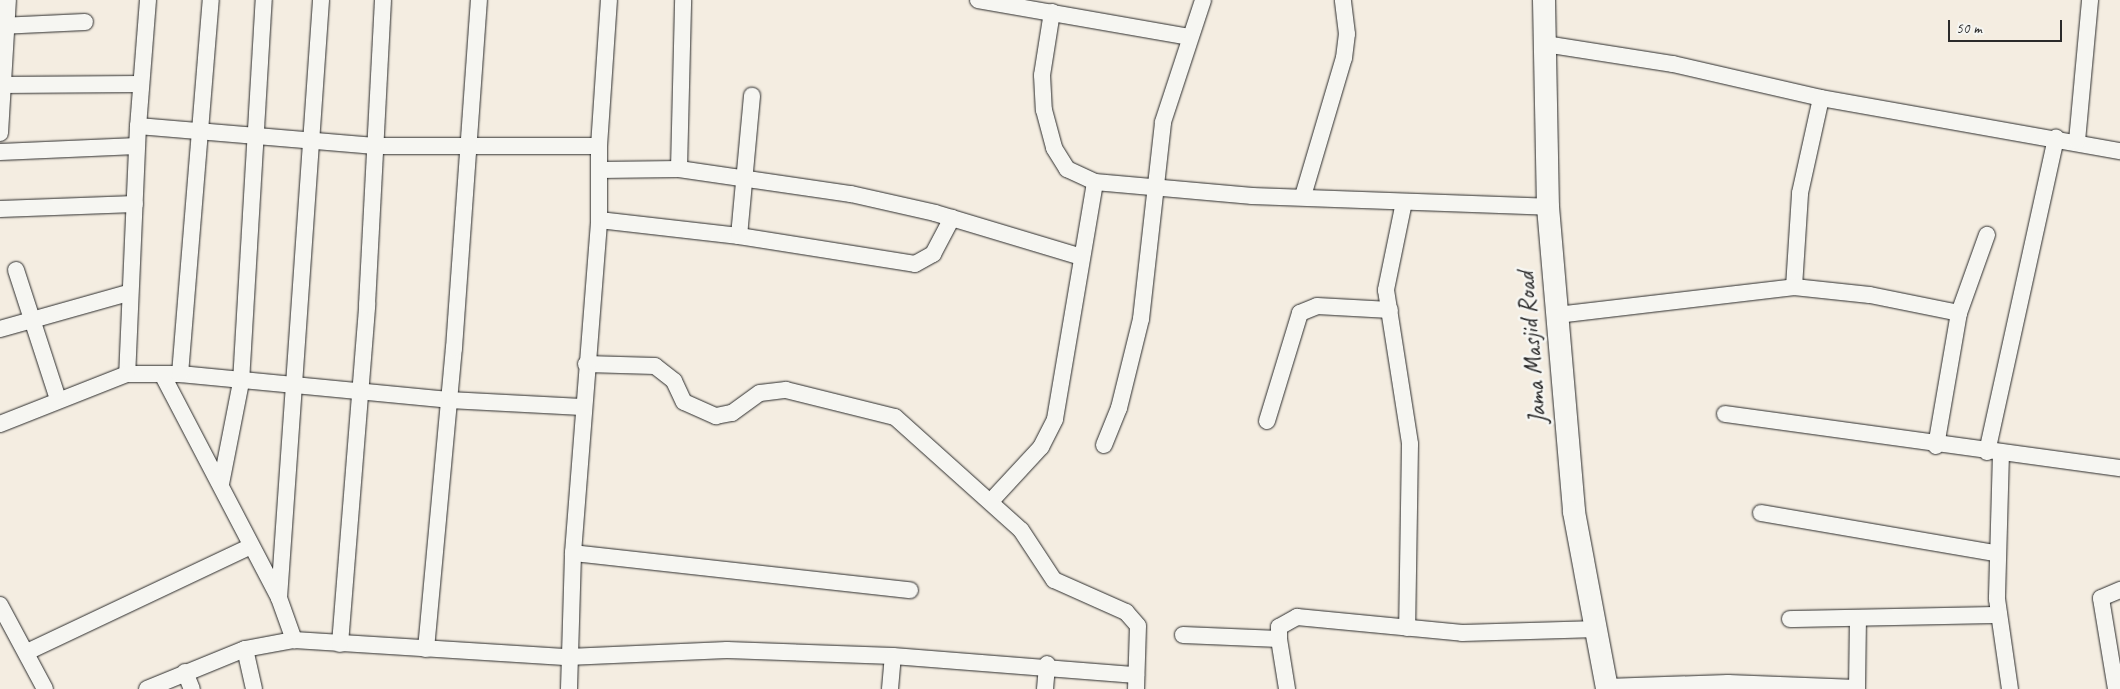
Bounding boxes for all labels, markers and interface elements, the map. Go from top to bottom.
scale bar [1950,10,2064,42]
text: 50 m [1956,19,1982,38]
street label: Jama Masjid Road [1510,270,1554,426]

